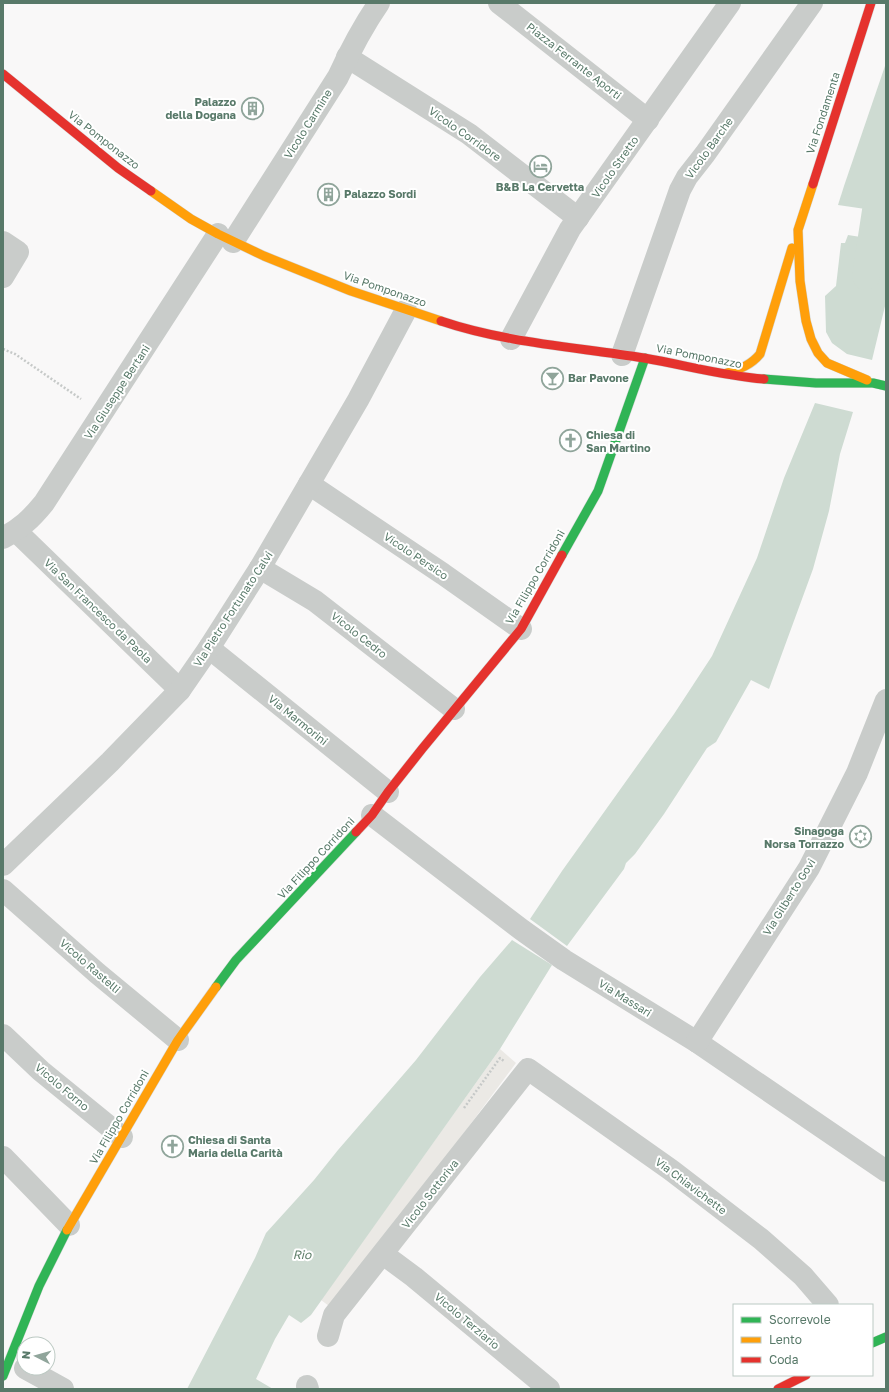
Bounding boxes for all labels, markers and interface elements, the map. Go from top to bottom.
street label: Piazza Ferrante Aporti [524,19,624,102]
street label: Via Fondamenta [803,70,842,155]
street label: Vicolo Carmine [281,87,334,161]
place label: Palazzo della Dogana [166,95,236,121]
building icon: Palazzo della Dogana [239,95,265,121]
street label: Vicolo Corridore [427,104,504,163]
street label: Via Pomponazzo [66,108,143,172]
street label: Vicolo Barche [682,115,735,181]
street label: Vicolo Stretto [588,133,641,200]
hotel icon: B&B La Cervetta [527,154,553,180]
place label: B&B La Cervetta [496,180,584,193]
building icon: Palazzo Sordi [315,181,341,207]
place label: Palazzo Sordi [344,187,416,200]
street label: Via Pomponazzo [342,268,429,309]
street label: Via Pomponazzo [655,341,743,370]
street label: Via Giuseppe Bertani [81,342,152,441]
bar icon: Bar Pavone [540,365,566,391]
place label: Bar Pavone [568,371,629,384]
church icon: Chiesa di San Martino [558,428,584,454]
place label: Chiesa di San Martino [586,428,651,454]
street label: Via Filippo Corridoni [502,527,567,626]
street label: Vicolo Persico [382,529,451,582]
street label: Via Pietro Fortunato Calvi [190,549,275,669]
street label: Via San Francesco da Paola [42,556,155,666]
street label: Vicolo Cedro [329,609,390,661]
street label: Via Marmorini [266,692,331,748]
street label: Via Filippo Corridoni [274,814,357,901]
place label: Sinagoga Norsa Torrazzo [764,824,844,850]
synagogue icon: Sinagoga Norsa Torrazzo [847,824,873,850]
street label: Via Gilberto Govi [760,856,817,938]
street label: Vicolo Rastelli [57,936,123,995]
street label: Via Massari [596,976,654,1019]
street label: Vicolo Forno [33,1060,92,1113]
street label: Via Filippo Corridoni [86,1067,151,1166]
church icon: Chiesa di Santa Maria della Carità [159,1133,185,1159]
place label: Chiesa di Santa Maria della Carità [188,1133,283,1159]
street label: Via Chiavichette [653,1155,729,1217]
street label: Vicolo Sottoriva [399,1157,461,1231]
water label: Rio [293,1247,312,1262]
street label: Vicolo Terziario [432,1290,503,1352]
legend [733,1304,873,1376]
text: Scorrevole [769,1312,831,1327]
text: Lento [769,1332,802,1347]
north arrow [16,1336,56,1376]
text: N [19,1350,32,1360]
text: Coda [769,1352,799,1367]

